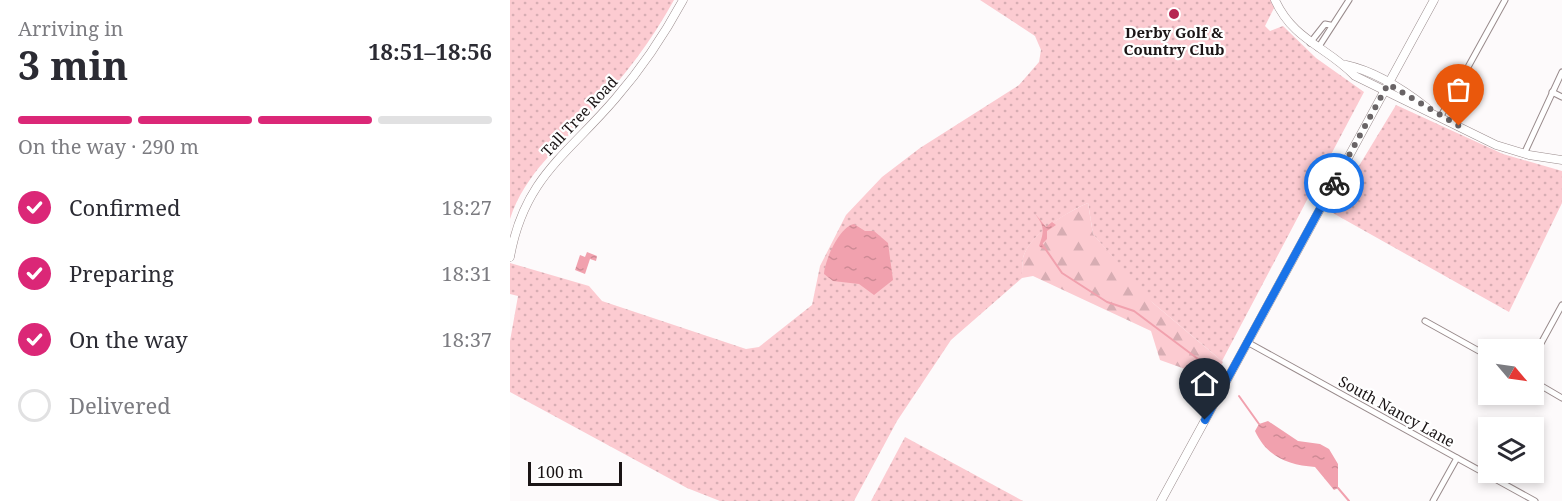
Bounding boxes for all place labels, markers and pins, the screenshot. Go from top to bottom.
marker: Derby Golf & Country Club [1167,7,1181,21]
place label: Derby Golf & Country Club [1124,22,1225,59]
pin [1433,64,1484,126]
pin [1179,358,1230,420]

